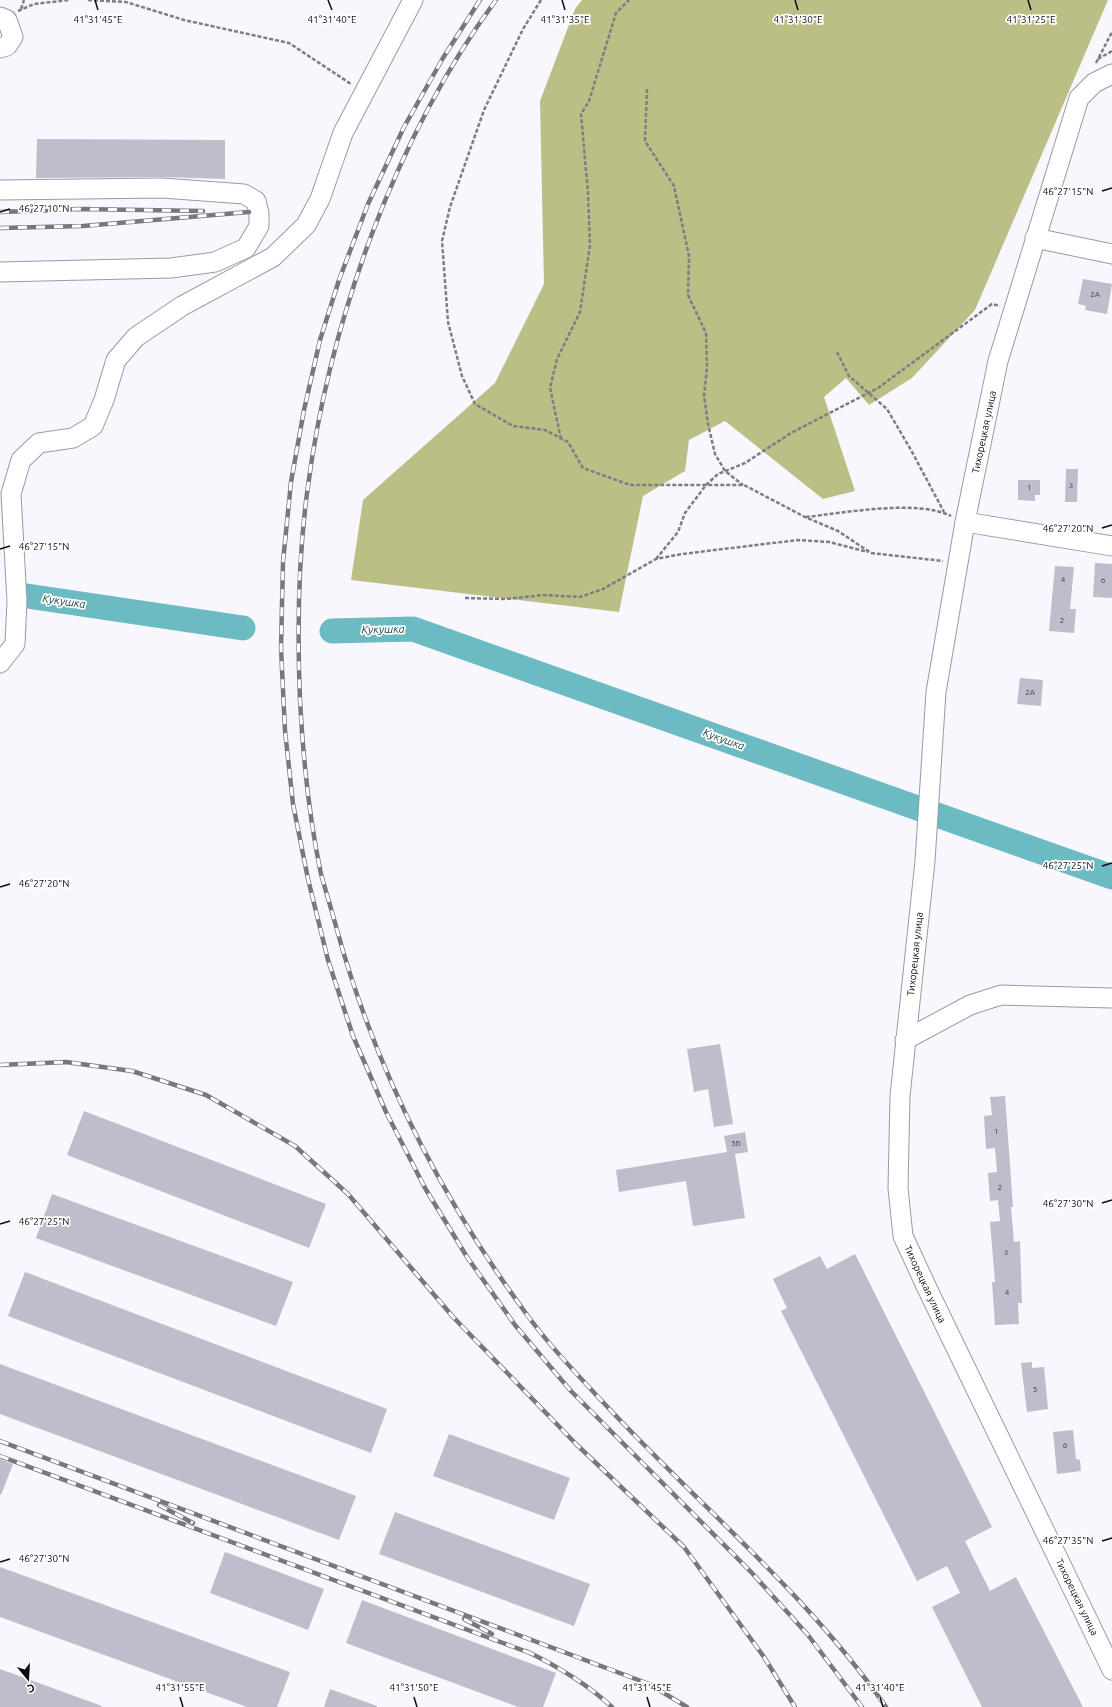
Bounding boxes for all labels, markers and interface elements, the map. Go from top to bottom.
text: 41°31'45"E [73,14,123,25]
text: 41°31'40"E [307,14,357,25]
text: 41°31'35"E [540,14,590,25]
text: 41°31'30"E [773,14,823,25]
text: 41°31'25"E [1006,14,1056,25]
text: 46°27'15"N [1043,186,1093,197]
text: 46°27'10"N [19,203,69,214]
house number: 2А [1090,290,1101,299]
street label: Тихорецкая улица [970,390,998,474]
house number: 3 [1069,481,1073,490]
house number: 1 [1027,483,1031,492]
text: 46°27'20"N [1043,523,1093,534]
text: 46°27'15"N [19,541,69,552]
house number: 4 [1061,575,1066,584]
house number: 6 [1101,576,1106,585]
water label: Кукушка [42,592,86,610]
house number: 2 [1060,616,1064,625]
water label: Кукушка [361,623,405,635]
house number: 2А [1025,688,1036,697]
water label: Кукушка [702,726,746,752]
text: 46°27'25"N [1043,860,1093,871]
text: 46°27'20"N [19,878,69,889]
street label: Тихорецкая улица [905,912,925,996]
house number: 1 [994,1127,998,1136]
house number: 5Б [731,1139,741,1148]
house number: 2 [998,1183,1002,1192]
text: 46°27'30"N [1043,1198,1093,1209]
text: 46°27'25"N [19,1216,69,1227]
street label: Тихорецкая улица [902,1244,948,1324]
house number: 3 [1004,1248,1008,1257]
house number: 4 [1005,1288,1010,1297]
house number: 5 [1033,1385,1037,1394]
house number: 6 [1063,1441,1068,1450]
text: 46°27'35"N [1043,1535,1093,1546]
text: 46°27'30"N [19,1553,69,1564]
street label: Тихорецкая улица [1054,1557,1100,1637]
north arrow [8,1659,48,1699]
text: С [26,1682,36,1695]
text: 41°31'55"E [155,1682,205,1693]
text: 41°31'50"E [389,1682,439,1693]
text: 41°31'45"E [622,1682,672,1693]
text: 41°31'40"E [855,1682,905,1693]

